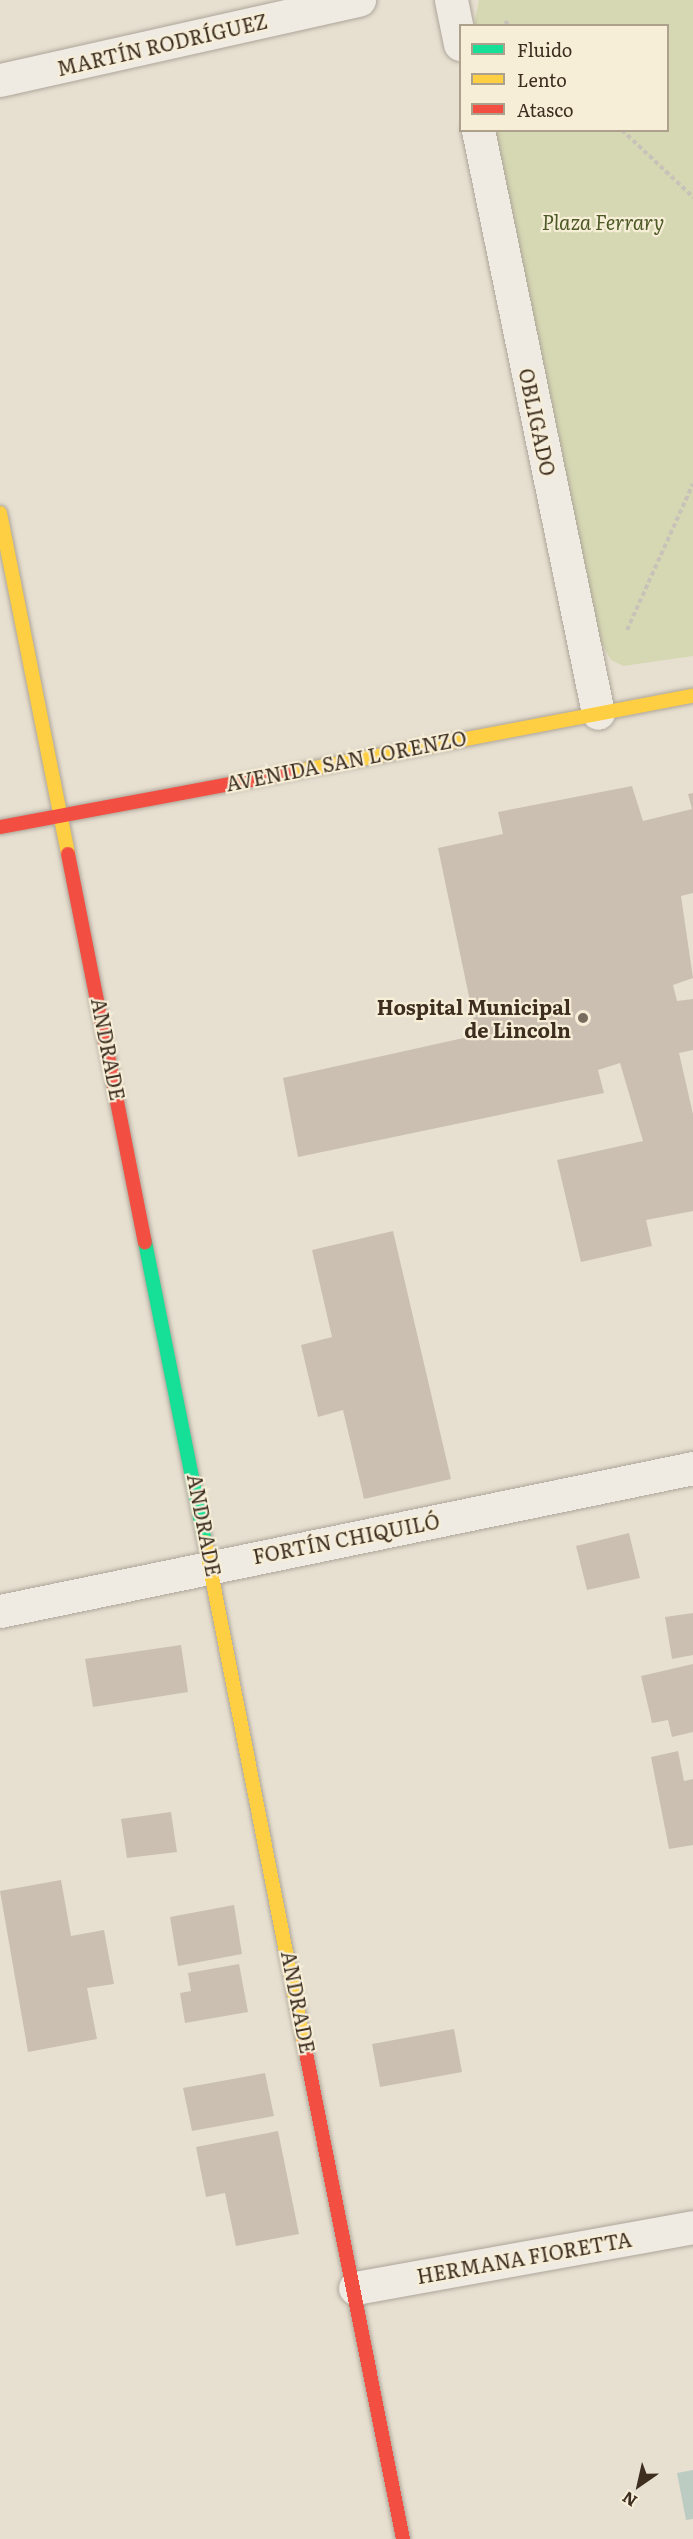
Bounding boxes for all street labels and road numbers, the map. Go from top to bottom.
street label: MARTÍN RODRÍGUEZ [54,8,270,80]
street label: OBLIGADO [515,366,561,478]
street label: AVENIDA SAN LORENZO [224,725,468,795]
street label: ANDRADE [87,996,131,1102]
street label: ANDRADE [183,1472,227,1578]
street label: FORTÍN CHIQUILÓ [250,1508,442,1568]
street label: ANDRADE [277,1949,321,2055]
street label: HERMANA FIORETTA [415,2226,633,2288]

